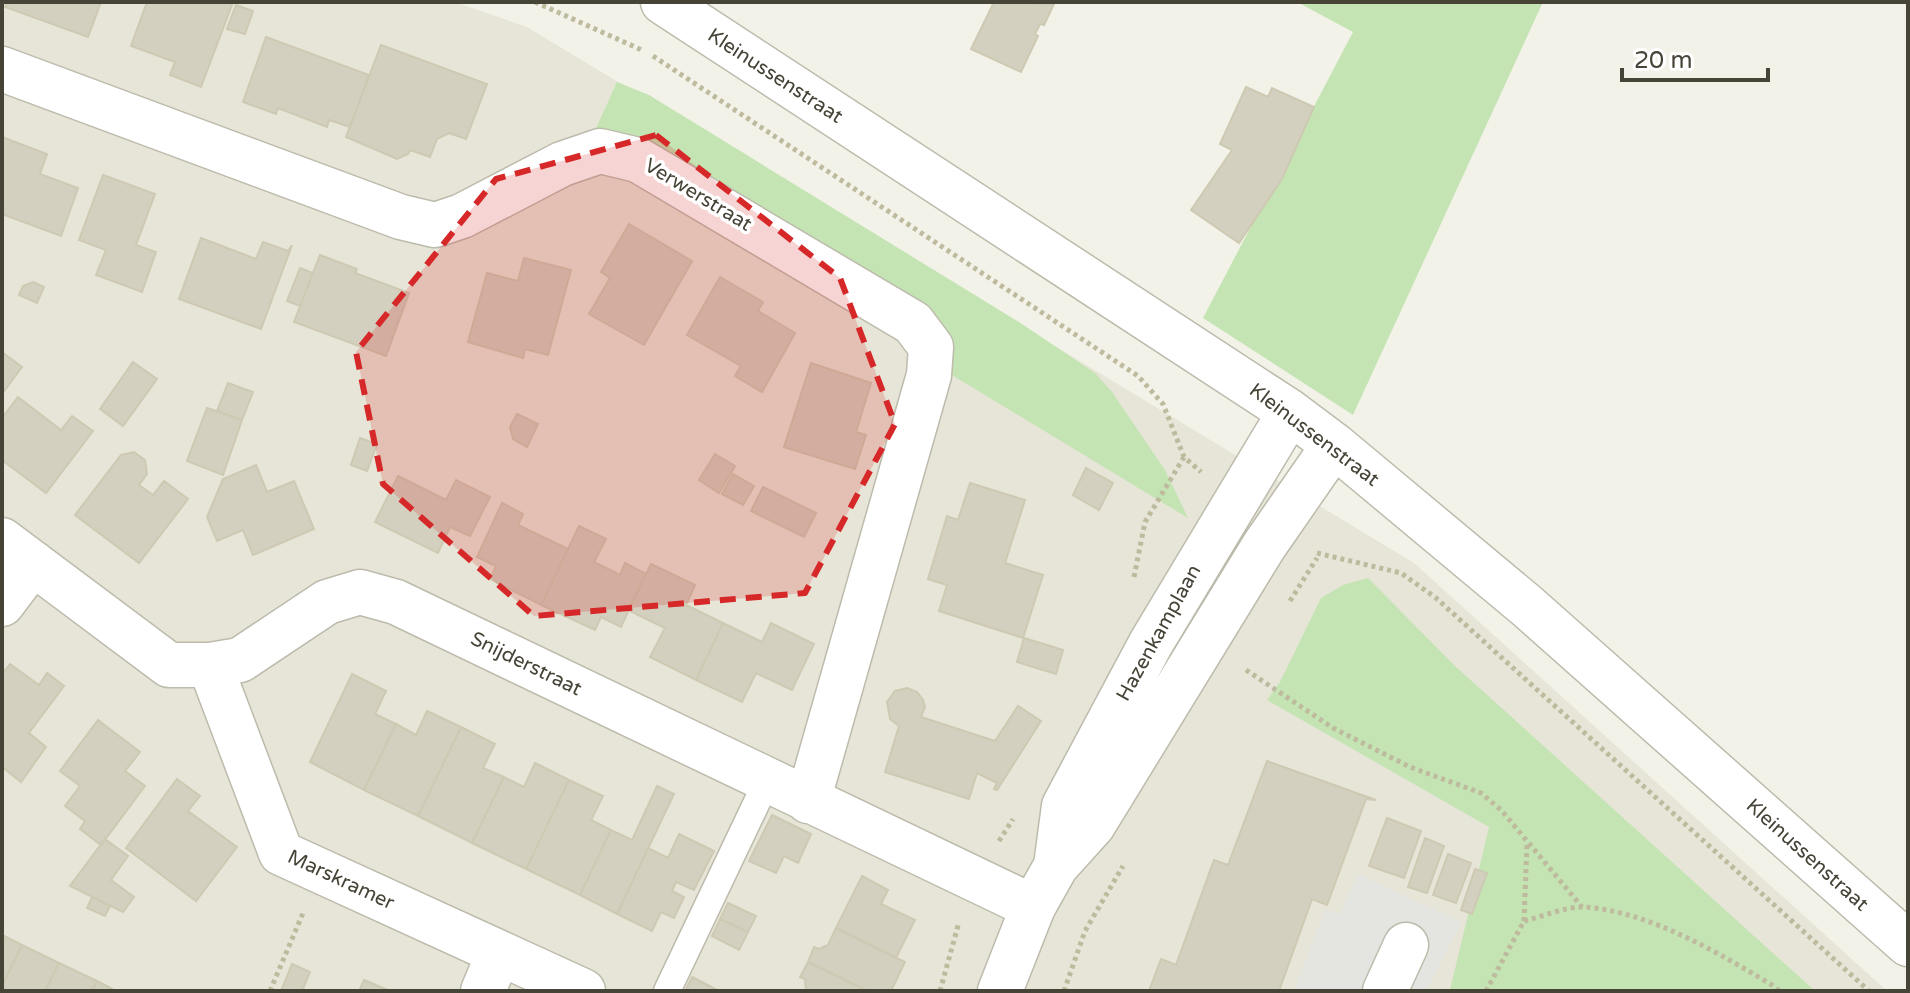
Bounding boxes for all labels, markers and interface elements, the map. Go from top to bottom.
street label: Kleinussenstraat [703,23,847,129]
scale bar [1622,32,1768,82]
text: 20 m [1634,46,1692,75]
street label: Verwerstraat [640,154,756,237]
street label: Kleinussenstraat [1244,378,1384,492]
street label: Hazenkamplaan [1112,561,1206,705]
street label: Snijderstraat [466,627,586,701]
street label: Kleinussenstraat [1741,794,1873,916]
street label: Marskramer [284,845,398,915]

